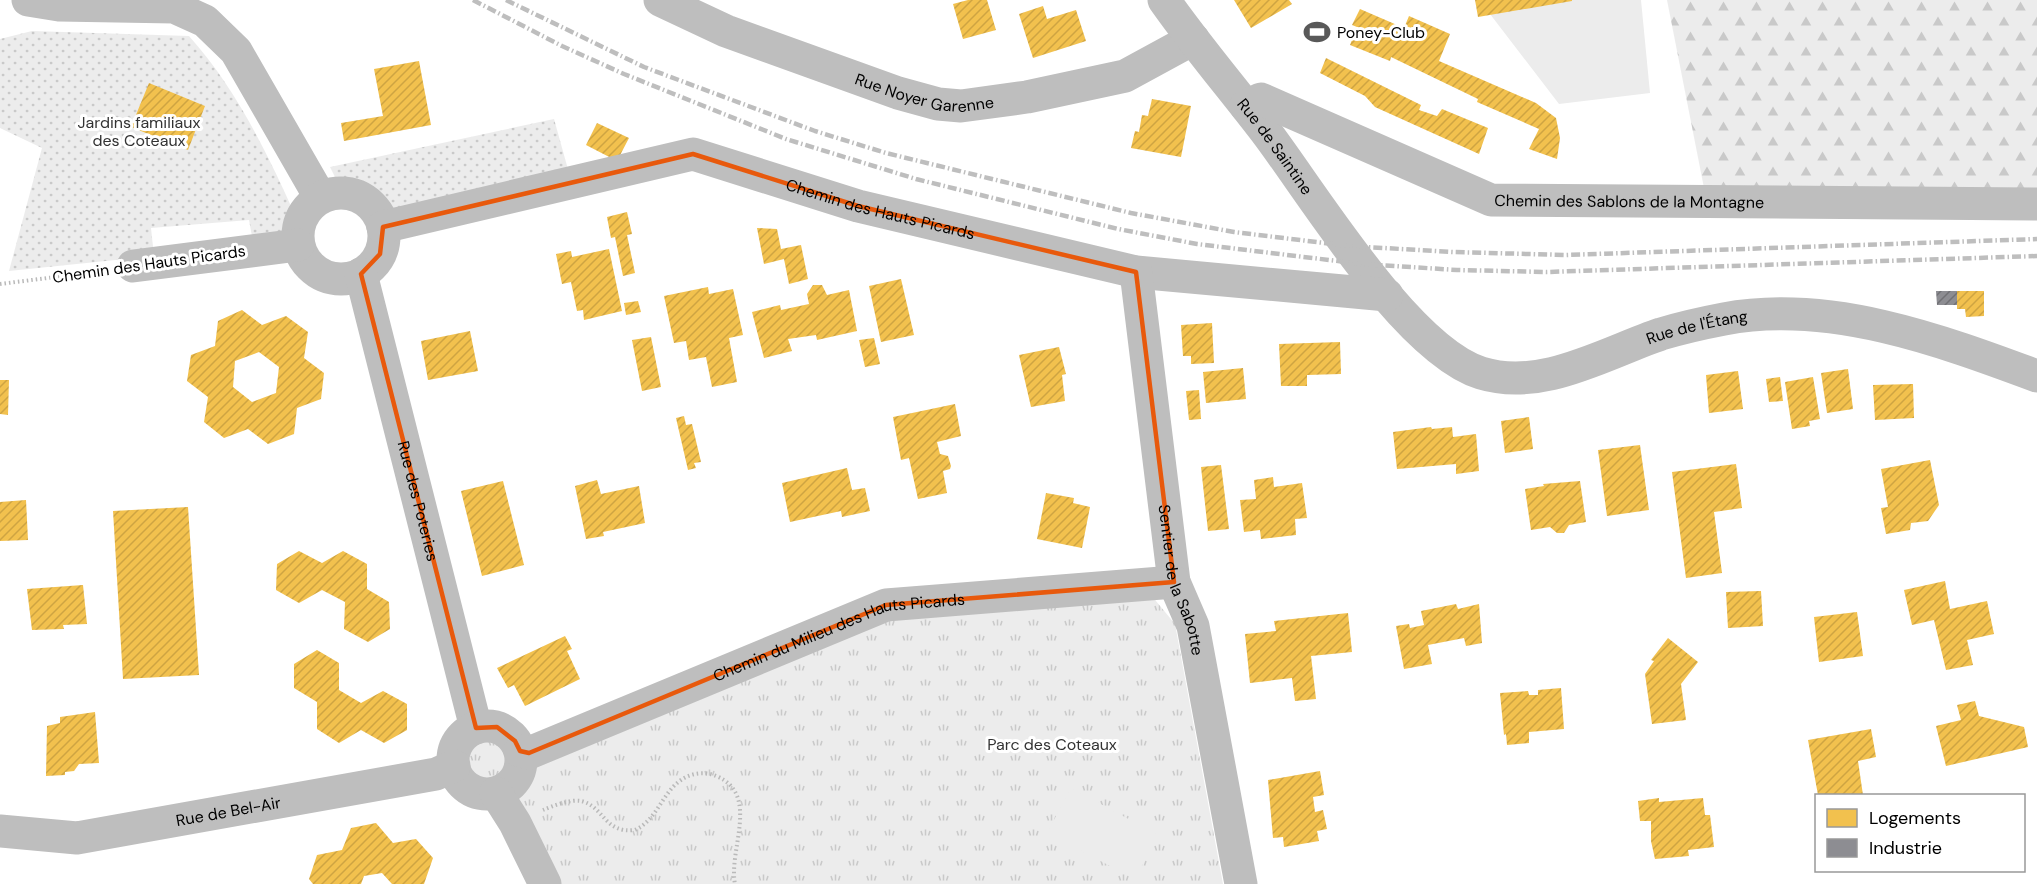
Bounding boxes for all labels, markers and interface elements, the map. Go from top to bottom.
sports icon: Poney-Club [1302,17,1332,47]
place label: Poney-Club [1337,22,1425,43]
street label: Rue Noyer Garenne [852,68,995,117]
street label: Rue de Saintine [1233,94,1318,199]
park label: Jardins familiaux des Coteaux [78,112,200,151]
street label: Chemin des Hauts Picards [783,173,977,244]
street label: Chemin des Sablons de la Montagne [1494,190,1764,213]
street label: Chemin des Hauts Picards [51,240,247,288]
street label: Rue de l'Étang [1643,305,1749,349]
street label: Rue des Poteries [393,438,444,563]
street label: Sentier de la Sabotte [1154,503,1209,657]
street label: Chemin du Milieu des Hauts Picards [710,588,966,686]
park label: Parc des Coteaux [987,734,1117,755]
street label: Rue de Bel-Air [174,791,283,831]
legend [1815,794,2025,872]
text: Logements [1869,806,1961,830]
text: Industrie [1869,836,1942,860]

